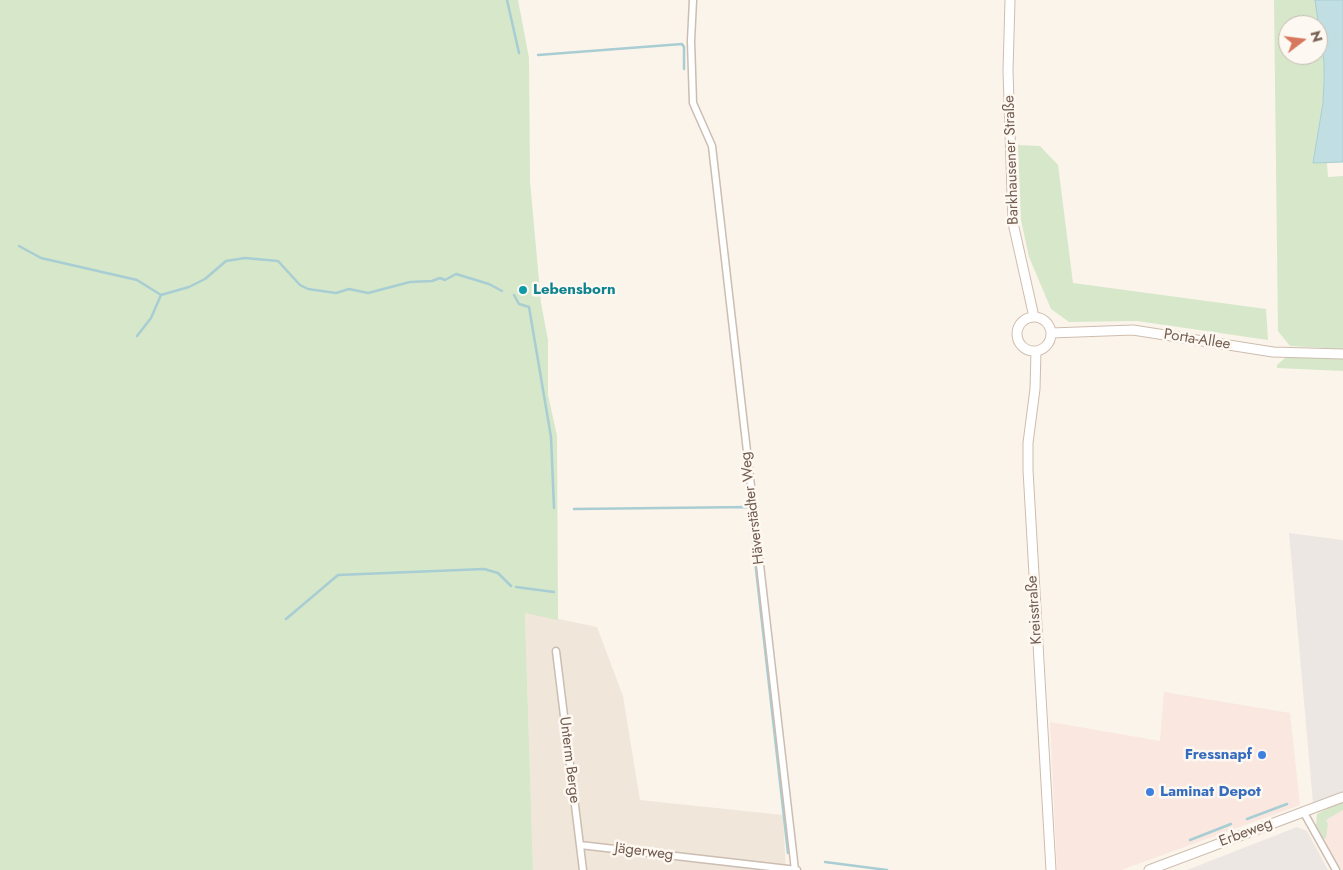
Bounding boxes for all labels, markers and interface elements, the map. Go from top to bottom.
north arrow [1278,15,1328,65]
text: N [1305,28,1328,44]
street label: Barkhausener Straße [1001,95,1023,225]
place label: Lebensborn [533,281,616,299]
marker: Lebensborn [517,284,529,296]
street label: Porta-Allee [1162,326,1232,354]
street label: Häverstädter Weg [737,451,769,565]
street label: Kreisstraße [1024,575,1046,645]
street label: Unterm Berge [555,716,583,804]
place label: Fressnapf [1185,746,1252,764]
marker: Fressnapf [1256,749,1268,761]
place label: Laminat Depot [1160,783,1261,801]
marker: Laminat Depot [1144,786,1156,798]
street label: Erbeweg [1217,815,1275,851]
street label: Jägerweg [614,839,674,865]

